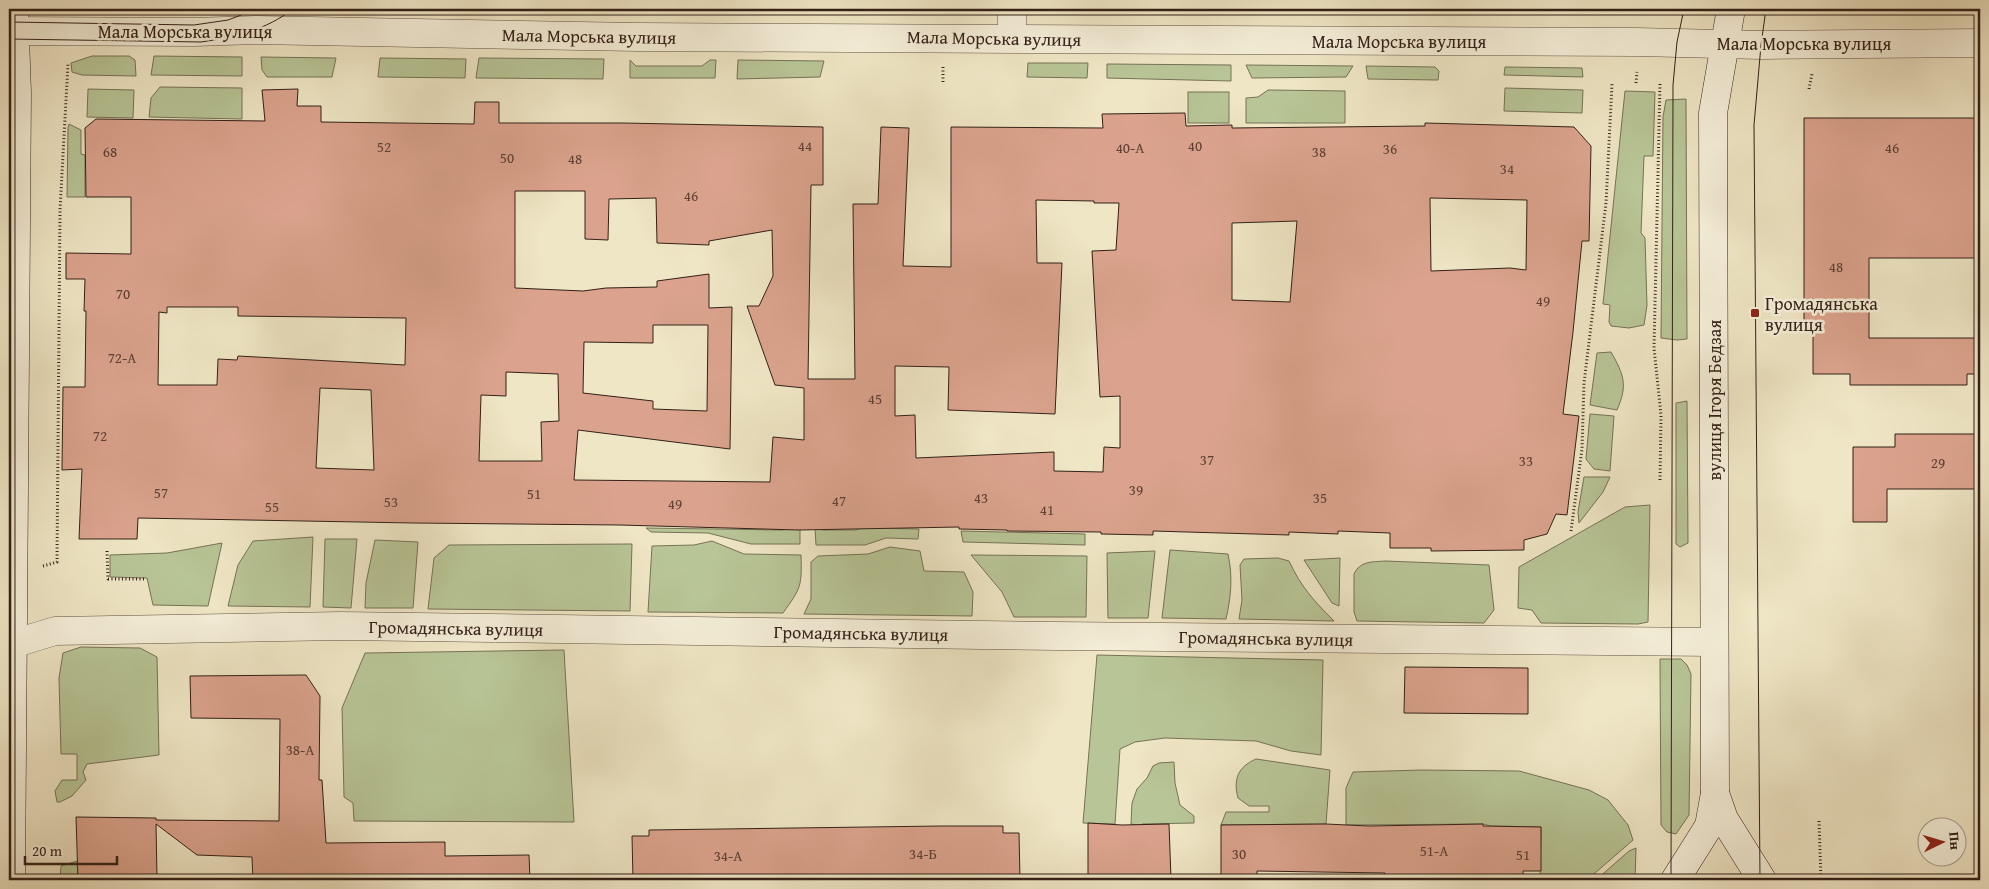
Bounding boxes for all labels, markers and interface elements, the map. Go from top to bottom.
street label: Мала Морська вулиця [98,18,272,45]
street label: Мала Морська вулиця [502,21,676,51]
street label: Мала Морська вулиця [907,23,1081,53]
street label: Мала Морська вулиця [1312,28,1486,55]
street label: Мала Морська вулиця [1717,30,1891,57]
house number: 44 [798,135,812,156]
house number: 40 [1188,135,1202,156]
house number: 52 [377,136,391,157]
house number: 40-А [1116,137,1144,158]
house number: 46 [1885,137,1899,158]
house number: 36 [1383,138,1397,159]
house number: 68 [103,141,117,162]
house number: 38 [1312,141,1326,162]
house number: 50 [500,147,514,168]
house number: 48 [568,148,582,169]
house number: 34 [1500,158,1514,179]
house number: 46 [684,185,698,206]
house number: 48 [1829,256,1843,277]
house number: 70 [116,283,130,304]
house number: 49 [1536,290,1550,311]
place label: Громадянська вулиця [1765,290,1878,338]
marker: Громадянська вулиця [1749,307,1761,319]
street label: вулиця Ігоря Бедзая [1701,320,1728,480]
house number: 72-А [108,347,136,368]
house number: 45 [868,388,882,409]
house number: 72 [93,425,107,446]
house number: 37 [1200,449,1214,470]
house number: 33 [1519,450,1533,471]
house number: 29 [1931,452,1945,473]
house number: 39 [1129,479,1143,500]
house number: 57 [154,482,168,503]
house number: 51 [527,483,541,504]
house number: 43 [974,487,988,508]
house number: 35 [1313,487,1327,508]
house number: 47 [832,490,846,511]
house number: 53 [384,491,398,512]
house number: 49 [668,493,682,514]
house number: 55 [265,496,279,517]
house number: 41 [1040,499,1054,520]
street label: Громадянська вулиця [368,613,544,643]
street label: Громадянська вулиця [773,618,949,648]
street label: Громадянська вулиця [1178,623,1354,653]
house number: 38-А [286,739,314,760]
north arrow [1916,816,1966,866]
text: Пн [1944,831,1966,851]
scale bar [25,834,118,866]
text: 20 m [32,840,63,861]
house number: 51-А [1420,840,1448,861]
house number: 34-Б [909,843,937,864]
house number: 30 [1232,843,1246,864]
house number: 51 [1516,844,1530,865]
house number: 34-A [714,845,742,866]

